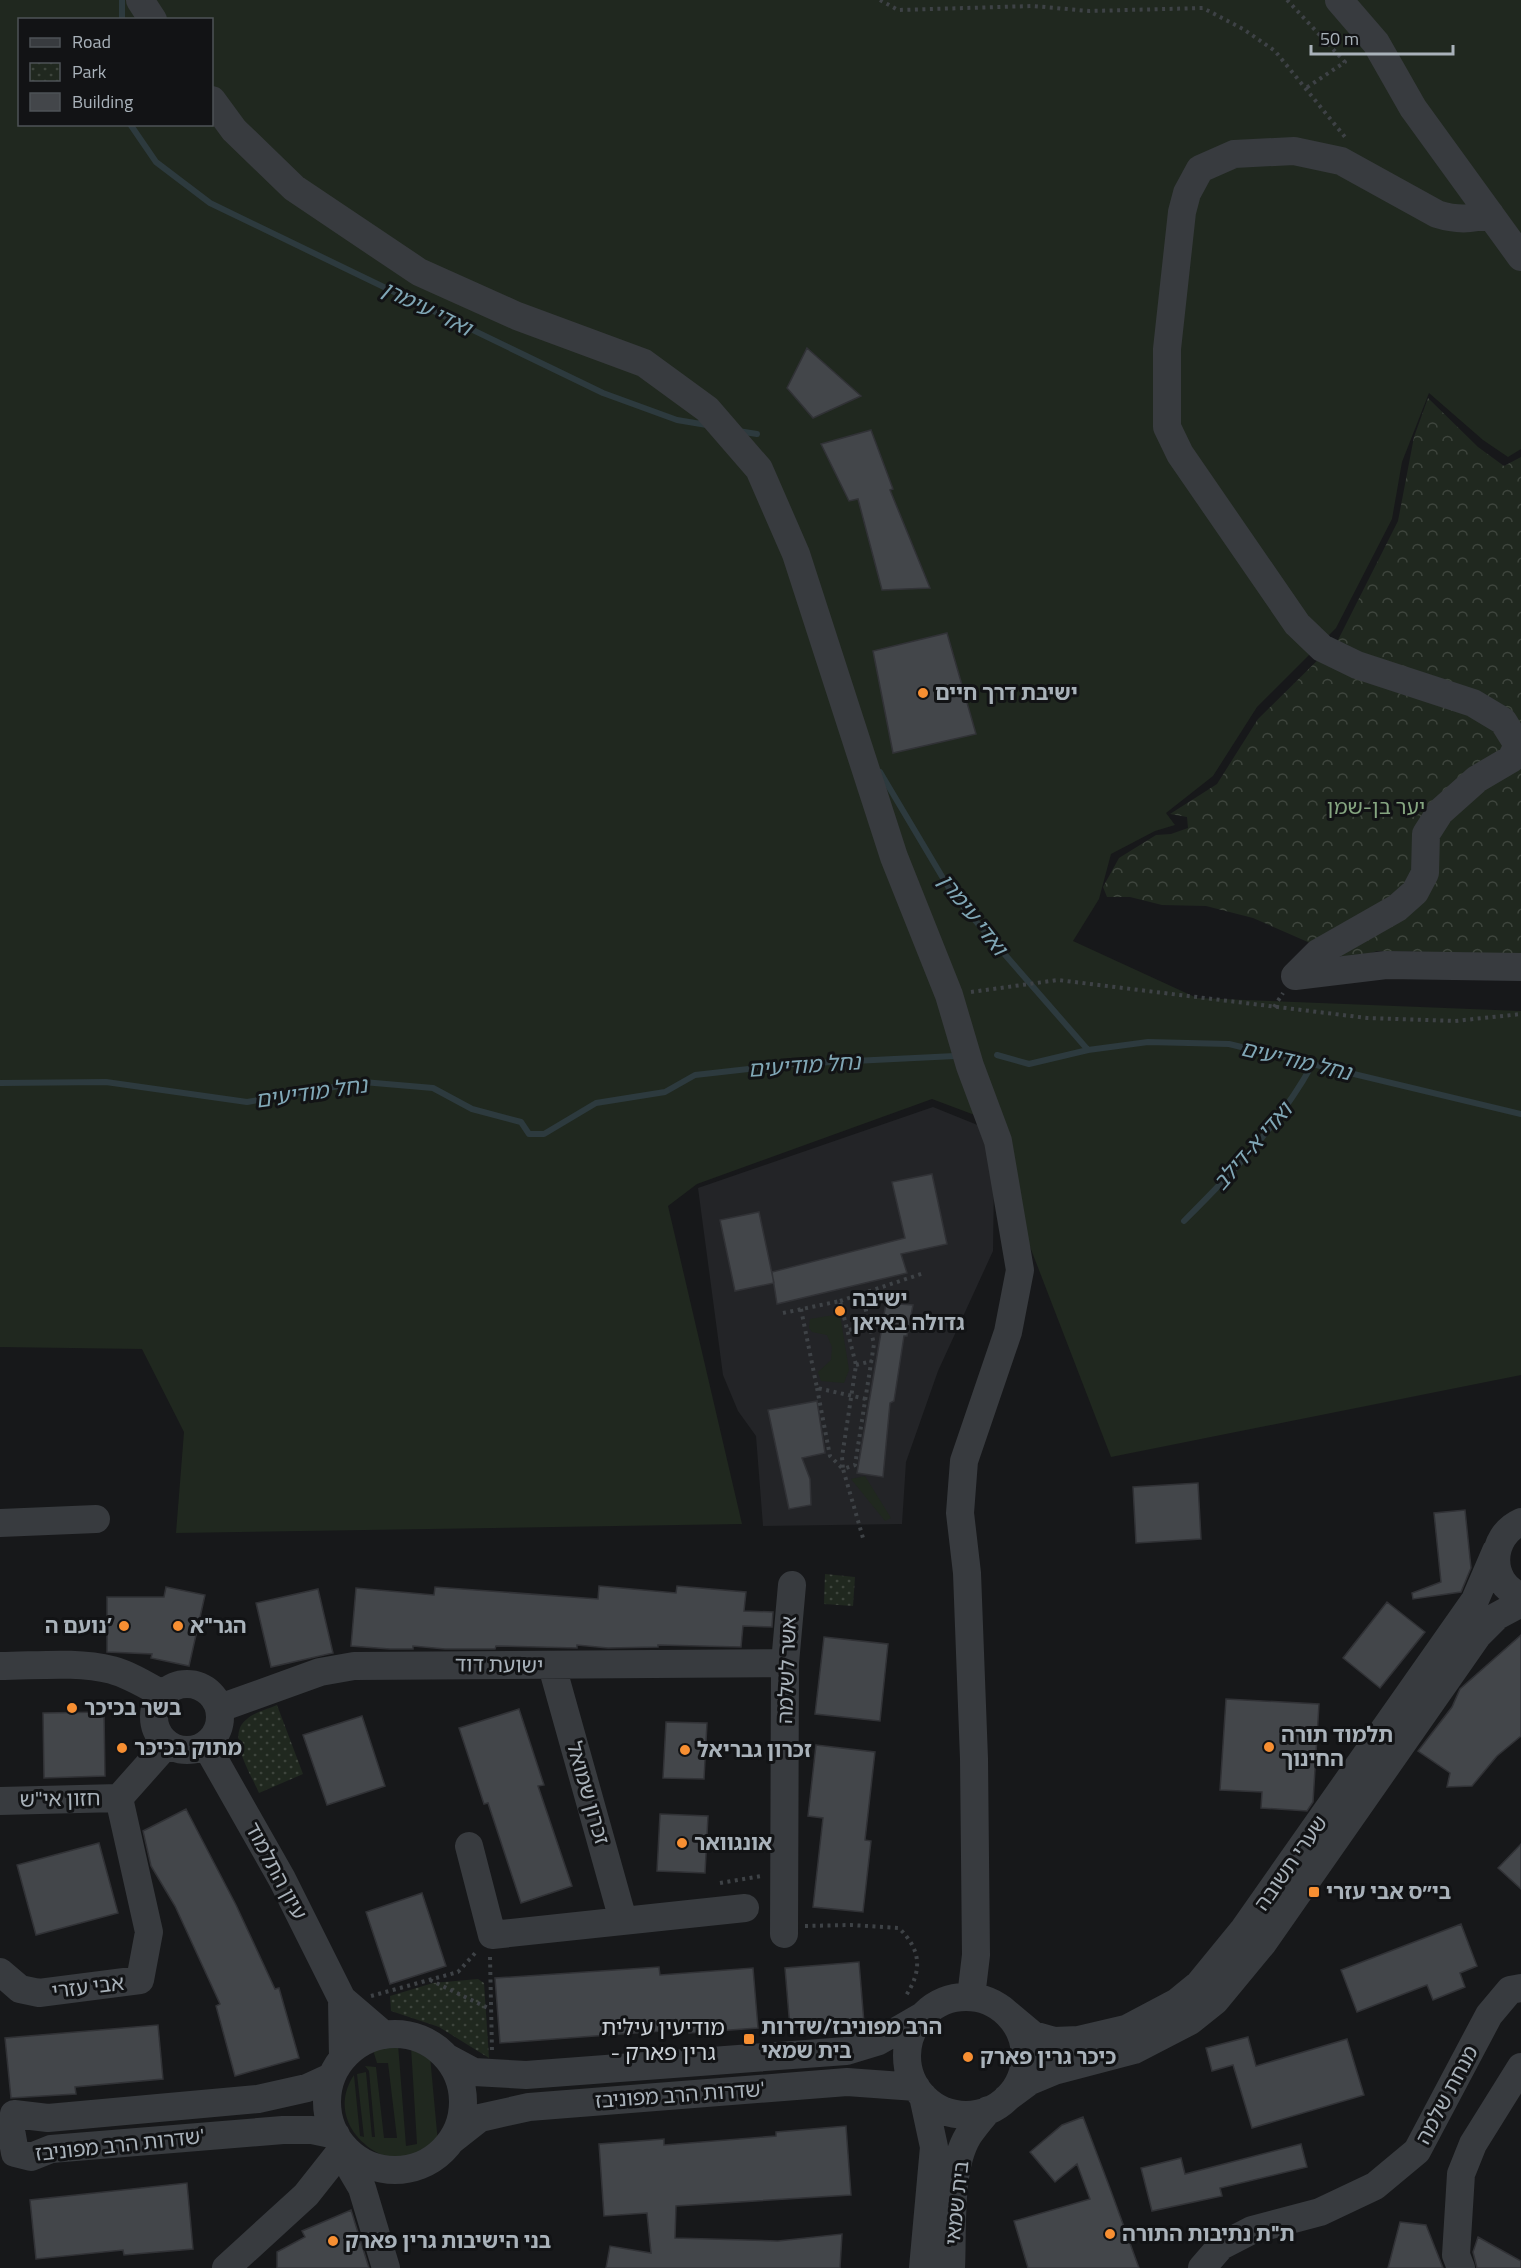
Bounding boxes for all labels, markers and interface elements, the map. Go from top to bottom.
legend [18,18,213,126]
scale bar [1311,18,1454,56]
text: 50 m [1320,25,1359,52]
text: Road [72,28,111,55]
text: Park [72,58,107,85]
text: Building [72,88,133,115]
water label: ואדי עימרן [376,272,480,345]
place label: ישיבת דרך חיים [935,676,1078,708]
marker: ישיבת דרך חיים [916,686,930,700]
park label: יער בן-שמן [1327,790,1425,822]
water label: ואדי עימרן [930,866,1018,964]
water label: נחל מודיעים [1237,1031,1356,1090]
water label: נחל מודיעים [747,1044,863,1086]
water label: נחל מודיעים [253,1067,371,1117]
water label: ואדי א-דילב [1204,1093,1301,1197]
place label: ישיבה גדולה באיאן [852,1282,965,1338]
marker: ישיבה גדולה באיאן [833,1304,847,1318]
place label: נועם ה’ [45,1609,112,1641]
place label: הגר"א [190,1609,247,1641]
street label: אשר לשלמה [768,1615,804,1725]
marker: נועם ה’ [117,1619,131,1633]
marker: הגר"א [171,1619,185,1633]
street label: ישועת דוד [455,1647,543,1681]
place label: בשר בכיכר [84,1691,181,1723]
marker: בשר בכיכר [65,1701,79,1715]
place label: תלמוד תורה החינוך [1281,1718,1393,1774]
place label: מתוק בכיכר [134,1731,242,1763]
place label: זכרון גבריאל [697,1733,812,1765]
street label: זכרון שמואל [559,1737,619,1848]
marker: תלמוד תורה החינוך [1262,1740,1276,1754]
marker: מתוק בכיכר [115,1741,129,1755]
marker: זכרון גבריאל [678,1743,692,1757]
street label: חזון אי"ש [19,1781,101,1815]
street label: שערי תשובה [1245,1808,1335,1917]
street label: עיון התלמוד [238,1816,316,1925]
place label: אונגוואר [694,1826,772,1858]
marker: אונגוואר [675,1836,689,1850]
place label: בי״ס אבי עזרי [1326,1875,1451,1907]
marker: בי״ס אבי עזרי [1307,1885,1321,1899]
street label: אבי עזרי [50,1966,126,2006]
district label: מודיעין עילית - גרין פארק [601,2010,725,2069]
place label: הרב מפוניבז/שדרות בית שמאי [761,2010,942,2066]
marker: הרב מפוניבז/שדרות בית שמאי [742,2032,756,2046]
street label: מנחת שלמה [1407,2039,1486,2150]
place label: כיכר גרין פארק [980,2040,1116,2072]
marker: כיכר גרין פארק [961,2050,975,2064]
street label: שדרות הרב מפוניבז' [594,2072,766,2116]
street label: שדרות הרב מפוניבז' [34,2119,206,2169]
street label: בית שמאי [936,2159,976,2247]
place label: ת"ת נתיבות התורה [1122,2217,1295,2249]
place label: בני הישיבות גרין פארק [345,2224,551,2256]
marker: ת"ת נתיבות התורה [1103,2227,1117,2241]
marker: בני הישיבות גרין פארק [326,2234,340,2248]

